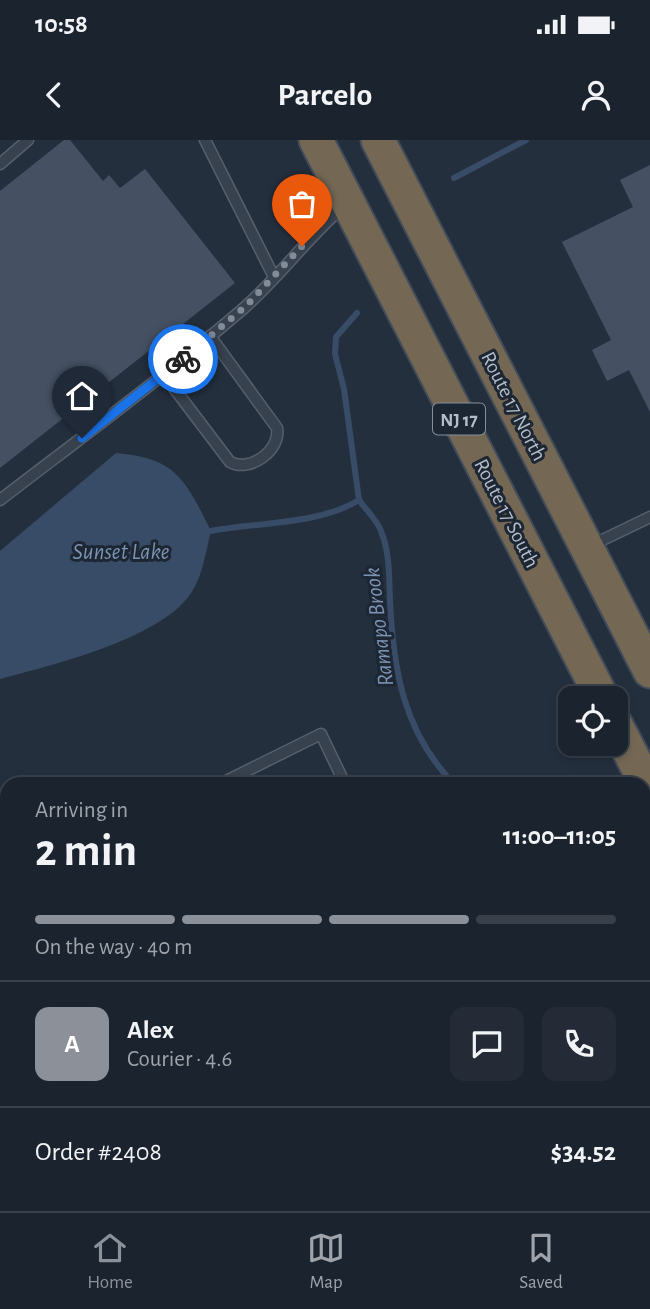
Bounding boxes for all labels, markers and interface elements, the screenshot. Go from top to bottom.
text: 10:58 [35,11,88,37]
icon: back [35,76,73,114]
icon: person [577,76,615,114]
text: Parcelo [278,79,372,111]
pin [272,174,332,246]
icon: bag [283,185,321,223]
courier [148,324,218,394]
icon: bike [164,340,202,378]
street label: Route 17 North [477,348,550,464]
pin [52,366,112,438]
icon: home [63,377,101,415]
road number: NJ 17 [433,404,485,434]
street label: Route 17 South [470,455,543,571]
water label: Sunset Lake [72,541,170,564]
water label: Ramapo Brook [361,566,398,688]
map controls [558,686,628,756]
button: locate [558,686,628,756]
text: Arriving in [35,799,128,822]
text: 11:00–11:05 [503,823,616,849]
text: 2 min [35,828,137,874]
text: On the way · 40 m [35,936,193,959]
button: chat [450,1007,524,1081]
button: phone [542,1007,616,1081]
text: Alex [127,1017,174,1043]
text: A [64,1031,80,1057]
text: Courier · 4.6 [127,1048,232,1071]
text: Order #2408 [35,1139,162,1165]
text: $34.52 [551,1139,616,1165]
tab: Home [87,1229,133,1294]
tab: Map [307,1229,345,1294]
tab: Saved [519,1229,563,1294]

